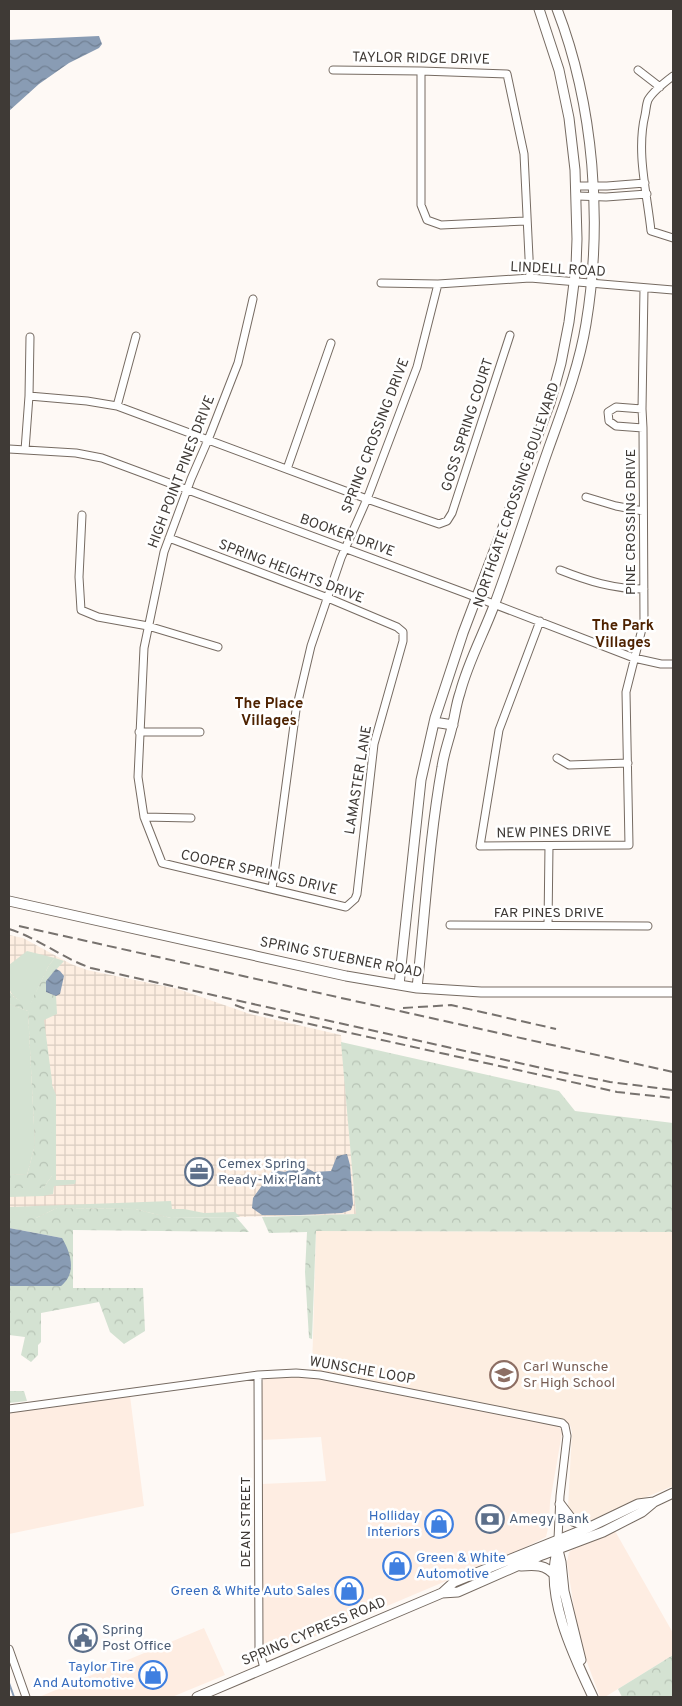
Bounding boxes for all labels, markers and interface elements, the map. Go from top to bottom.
street label: TAYLOR RIDGE DRIVE [352,49,490,69]
street label: LINDELL ROAD [510,259,606,281]
street label: SPRING CROSSING DRIVE [338,356,414,516]
street label: GOSS SPRING COURT [438,356,498,494]
street label: NORTHGATE CROSSING BOULEVARD [470,380,564,610]
street label: HIGH POINT PINES DRIVE [145,393,219,551]
street label: PINE CROSSING DRIVE [623,449,640,595]
street label: BOOKER DRIVE [297,511,397,561]
street label: SPRING HEIGHTS DRIVE [216,536,366,608]
district label: The Park Villages [592,617,654,653]
district label: The Place Villages [235,695,303,731]
street label: LAMASTER LANE [342,724,376,836]
street label: NEW PINES DRIVE [496,823,612,843]
street label: COOPER SPRINGS DRIVE [179,847,339,899]
street label: FAR PINES DRIVE [494,905,604,922]
street label: SPRING STUEBNER ROAD [258,934,424,982]
place label: Cemex Spring Ready-Mix Plant [218,1156,321,1189]
office icon: Cemex Spring Ready-Mix Plant [184,1157,214,1187]
street label: WUNSCHE LOOP [308,1353,416,1389]
place label: Carl Wunsche Sr High School [523,1359,615,1392]
school or university icon: Carl Wunsche Sr High School [489,1360,519,1390]
street label: DEAN STREET [238,1477,255,1567]
bank icon: Amegy Bank [475,1504,505,1534]
place label: Holliday Interiors [367,1508,420,1541]
shop icon: Holliday Interiors [424,1509,454,1539]
place label: Amegy Bank [509,1511,589,1528]
place label: Green & White Automotive [416,1550,506,1583]
shop icon: Green & White Automotive [382,1551,412,1581]
shop icon: Green & White Auto Sales [334,1576,364,1606]
place label: Green & White Auto Sales [171,1583,330,1600]
street label: SPRING CYPRESS ROAD [239,1594,389,1670]
place label: Spring Post Office [102,1622,171,1655]
public building icon: Spring Post Office [68,1623,98,1653]
place label: Taylor Tire And Automotive [33,1659,134,1692]
shop icon: Taylor Tire And Automotive [138,1660,168,1690]

